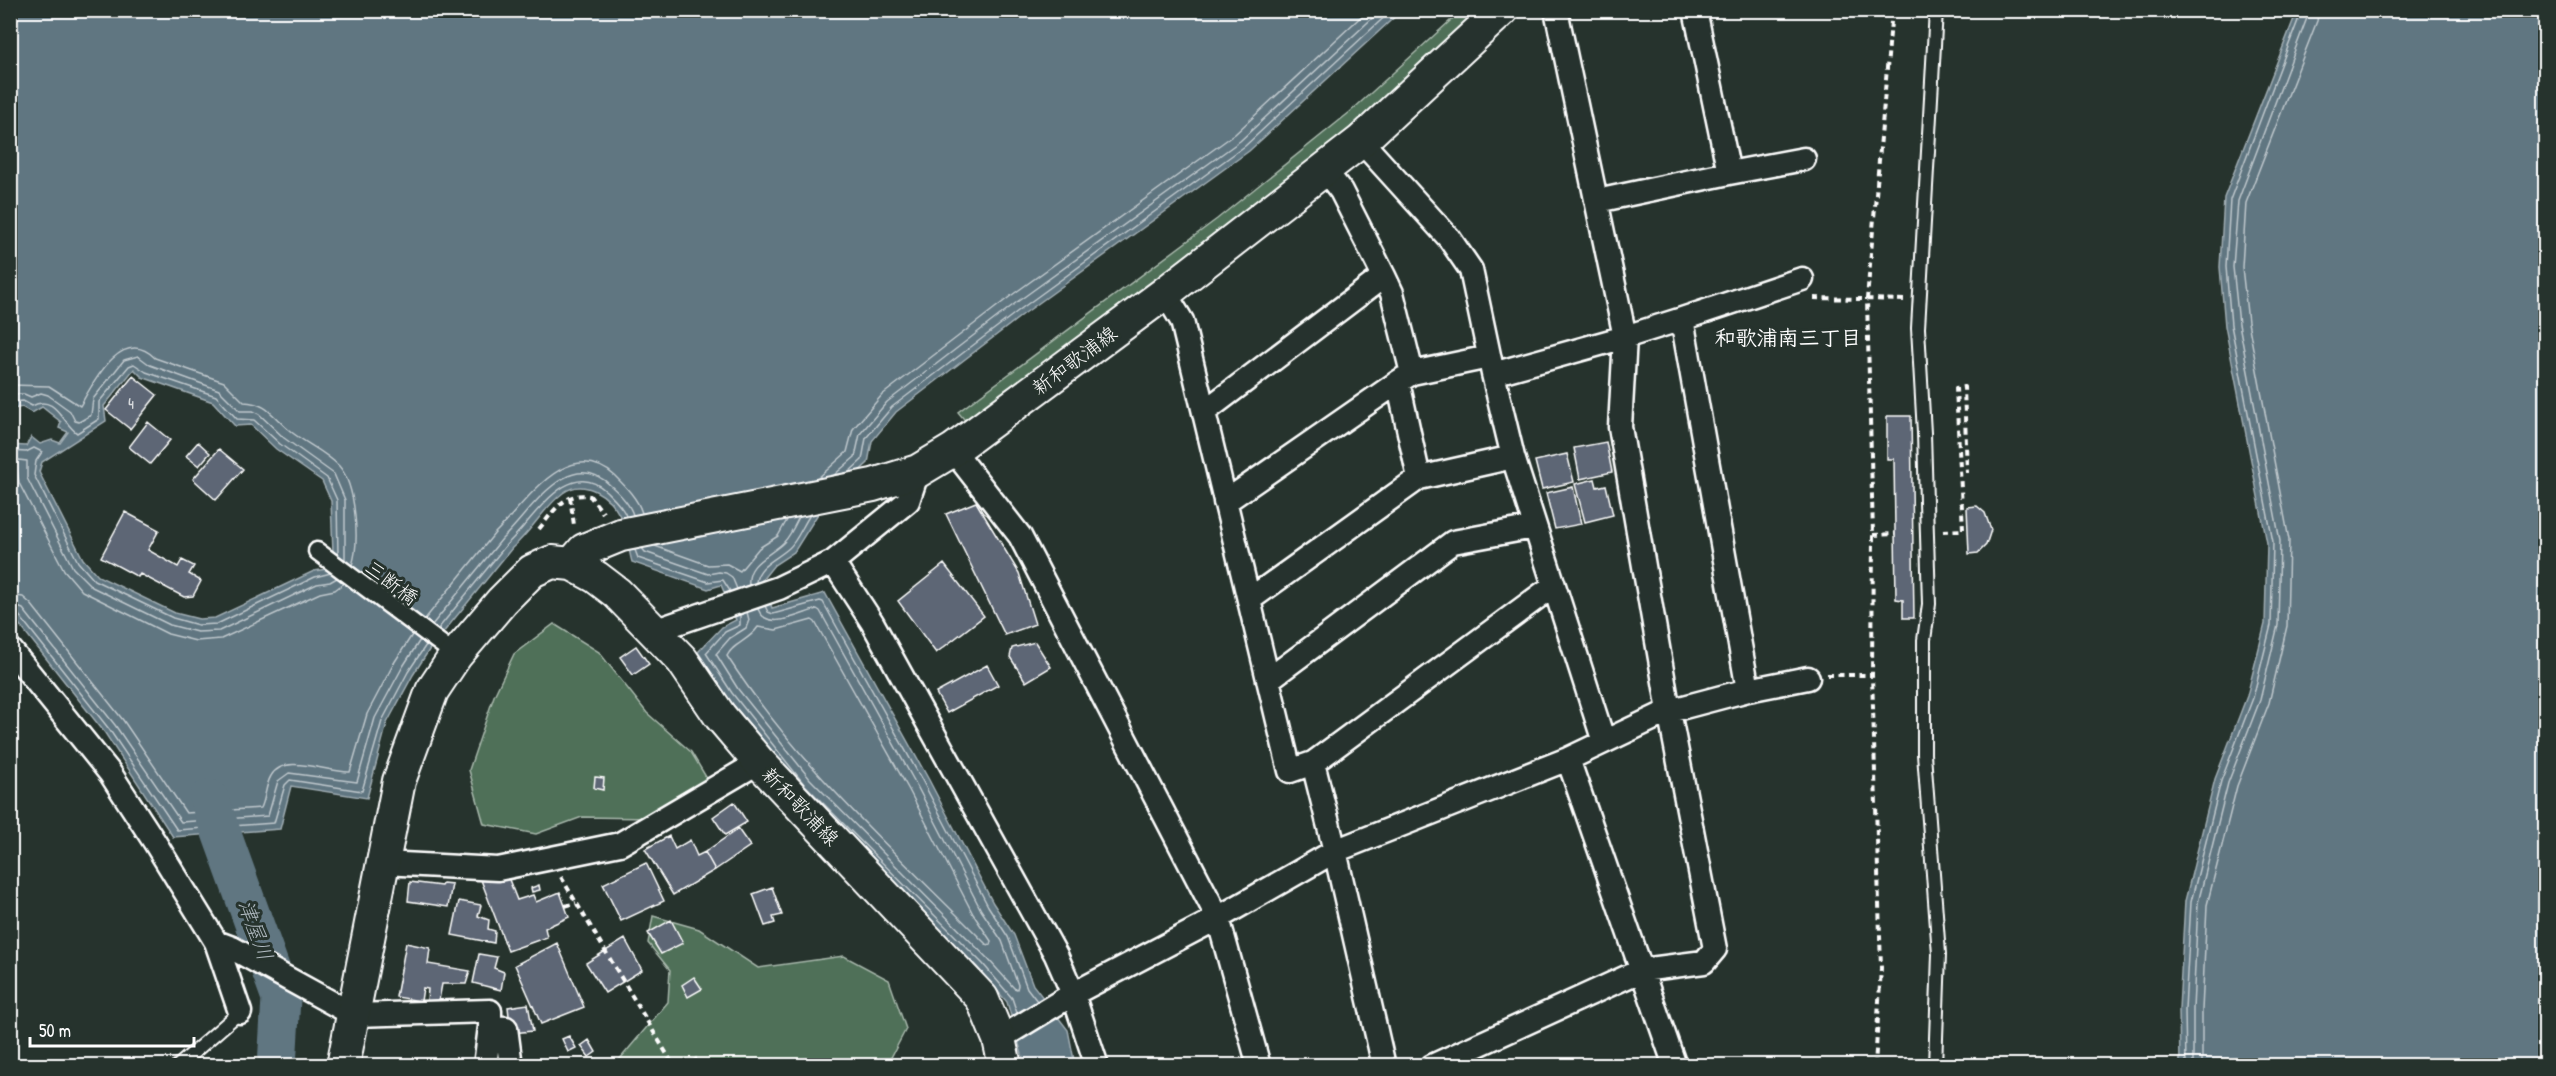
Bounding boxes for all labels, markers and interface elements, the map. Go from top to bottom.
street label: 新和歌浦線 [1026,319,1122,401]
district label: 和歌浦南三丁目 [1715,323,1862,352]
house number: 4 [128,392,134,414]
street label: 三断橋 [360,553,424,611]
street label: 新和歌浦線 [757,761,845,851]
water label: 津屋川 [232,895,280,965]
scale bar [30,1010,194,1048]
text: 50 m [39,1018,71,1043]

